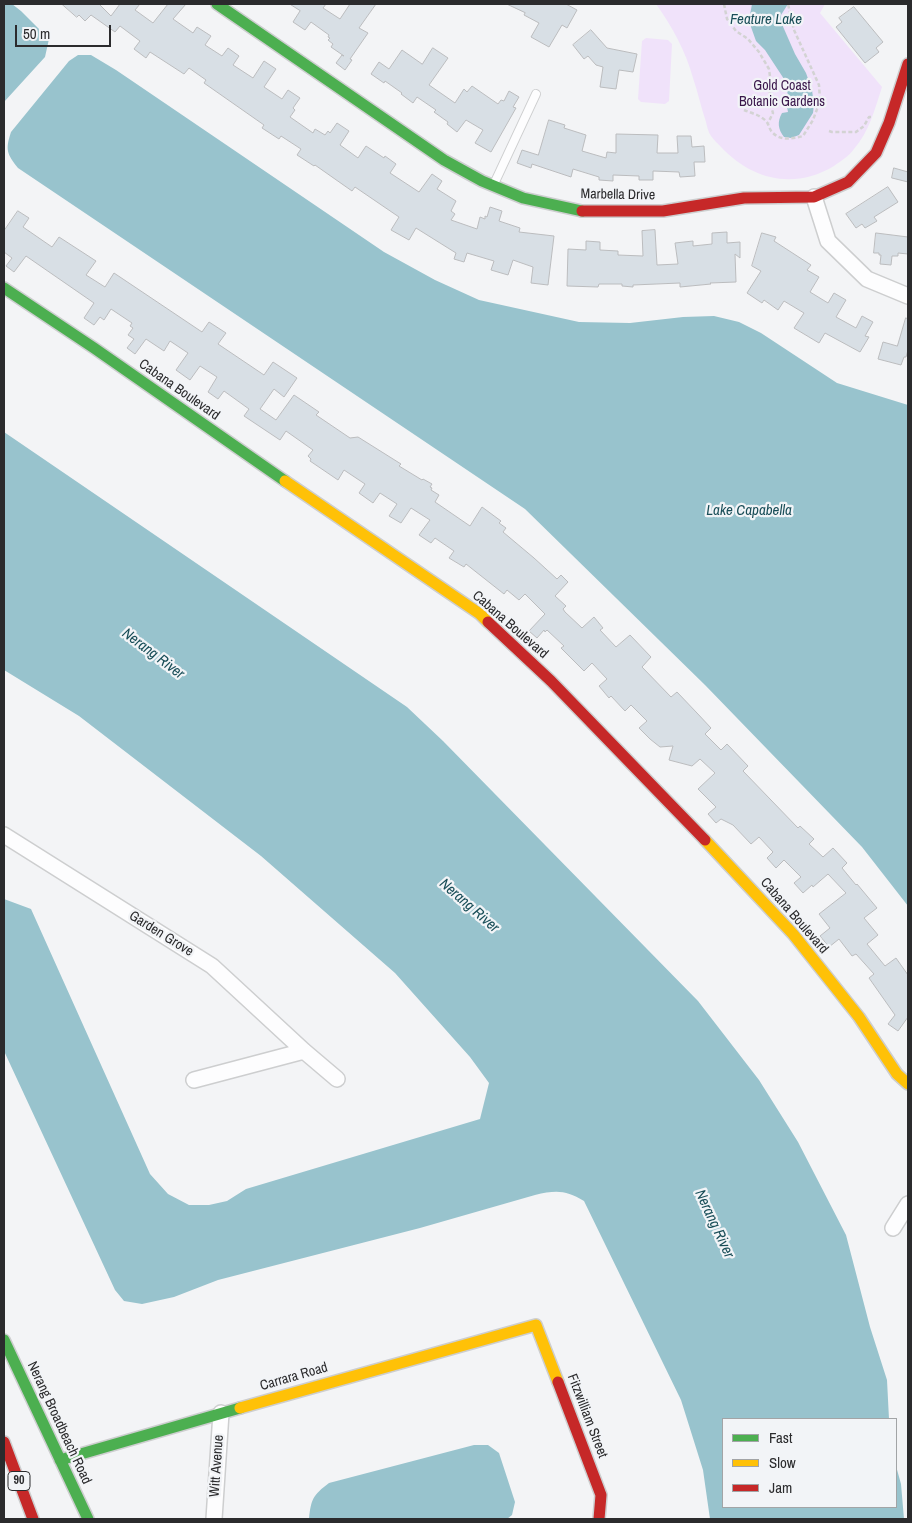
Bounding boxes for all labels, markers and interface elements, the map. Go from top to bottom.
water label: Feature Lake [730,11,802,29]
scale bar [18,15,114,47]
text: 50 m [23,23,50,44]
park label: Gold Coast Botanic Gardens [739,78,825,110]
street label: Marbella Drive [581,186,655,204]
street label: Cabana Boulevard [135,356,223,424]
water label: Lake Capabella [706,502,792,520]
street label: Cabana Boulevard [469,587,551,663]
water label: Nerang River [118,625,188,683]
water label: Nerang River [435,875,503,937]
street label: Cabana Boulevard [756,875,832,957]
street label: Garden Grove [126,908,196,960]
water label: Nerang River [690,1187,738,1261]
street label: Nerang Broadbeach Road [23,1359,95,1487]
street label: Carrara Road [258,1359,330,1395]
street label: Fitzwilliam Street [563,1372,611,1460]
legend [722,1418,897,1508]
text: Fast [769,1427,792,1448]
street label: Witt Avenue [206,1434,228,1498]
text: Slow [769,1452,796,1473]
road number: 90 [8,1472,30,1490]
text: Jam [769,1477,792,1498]

